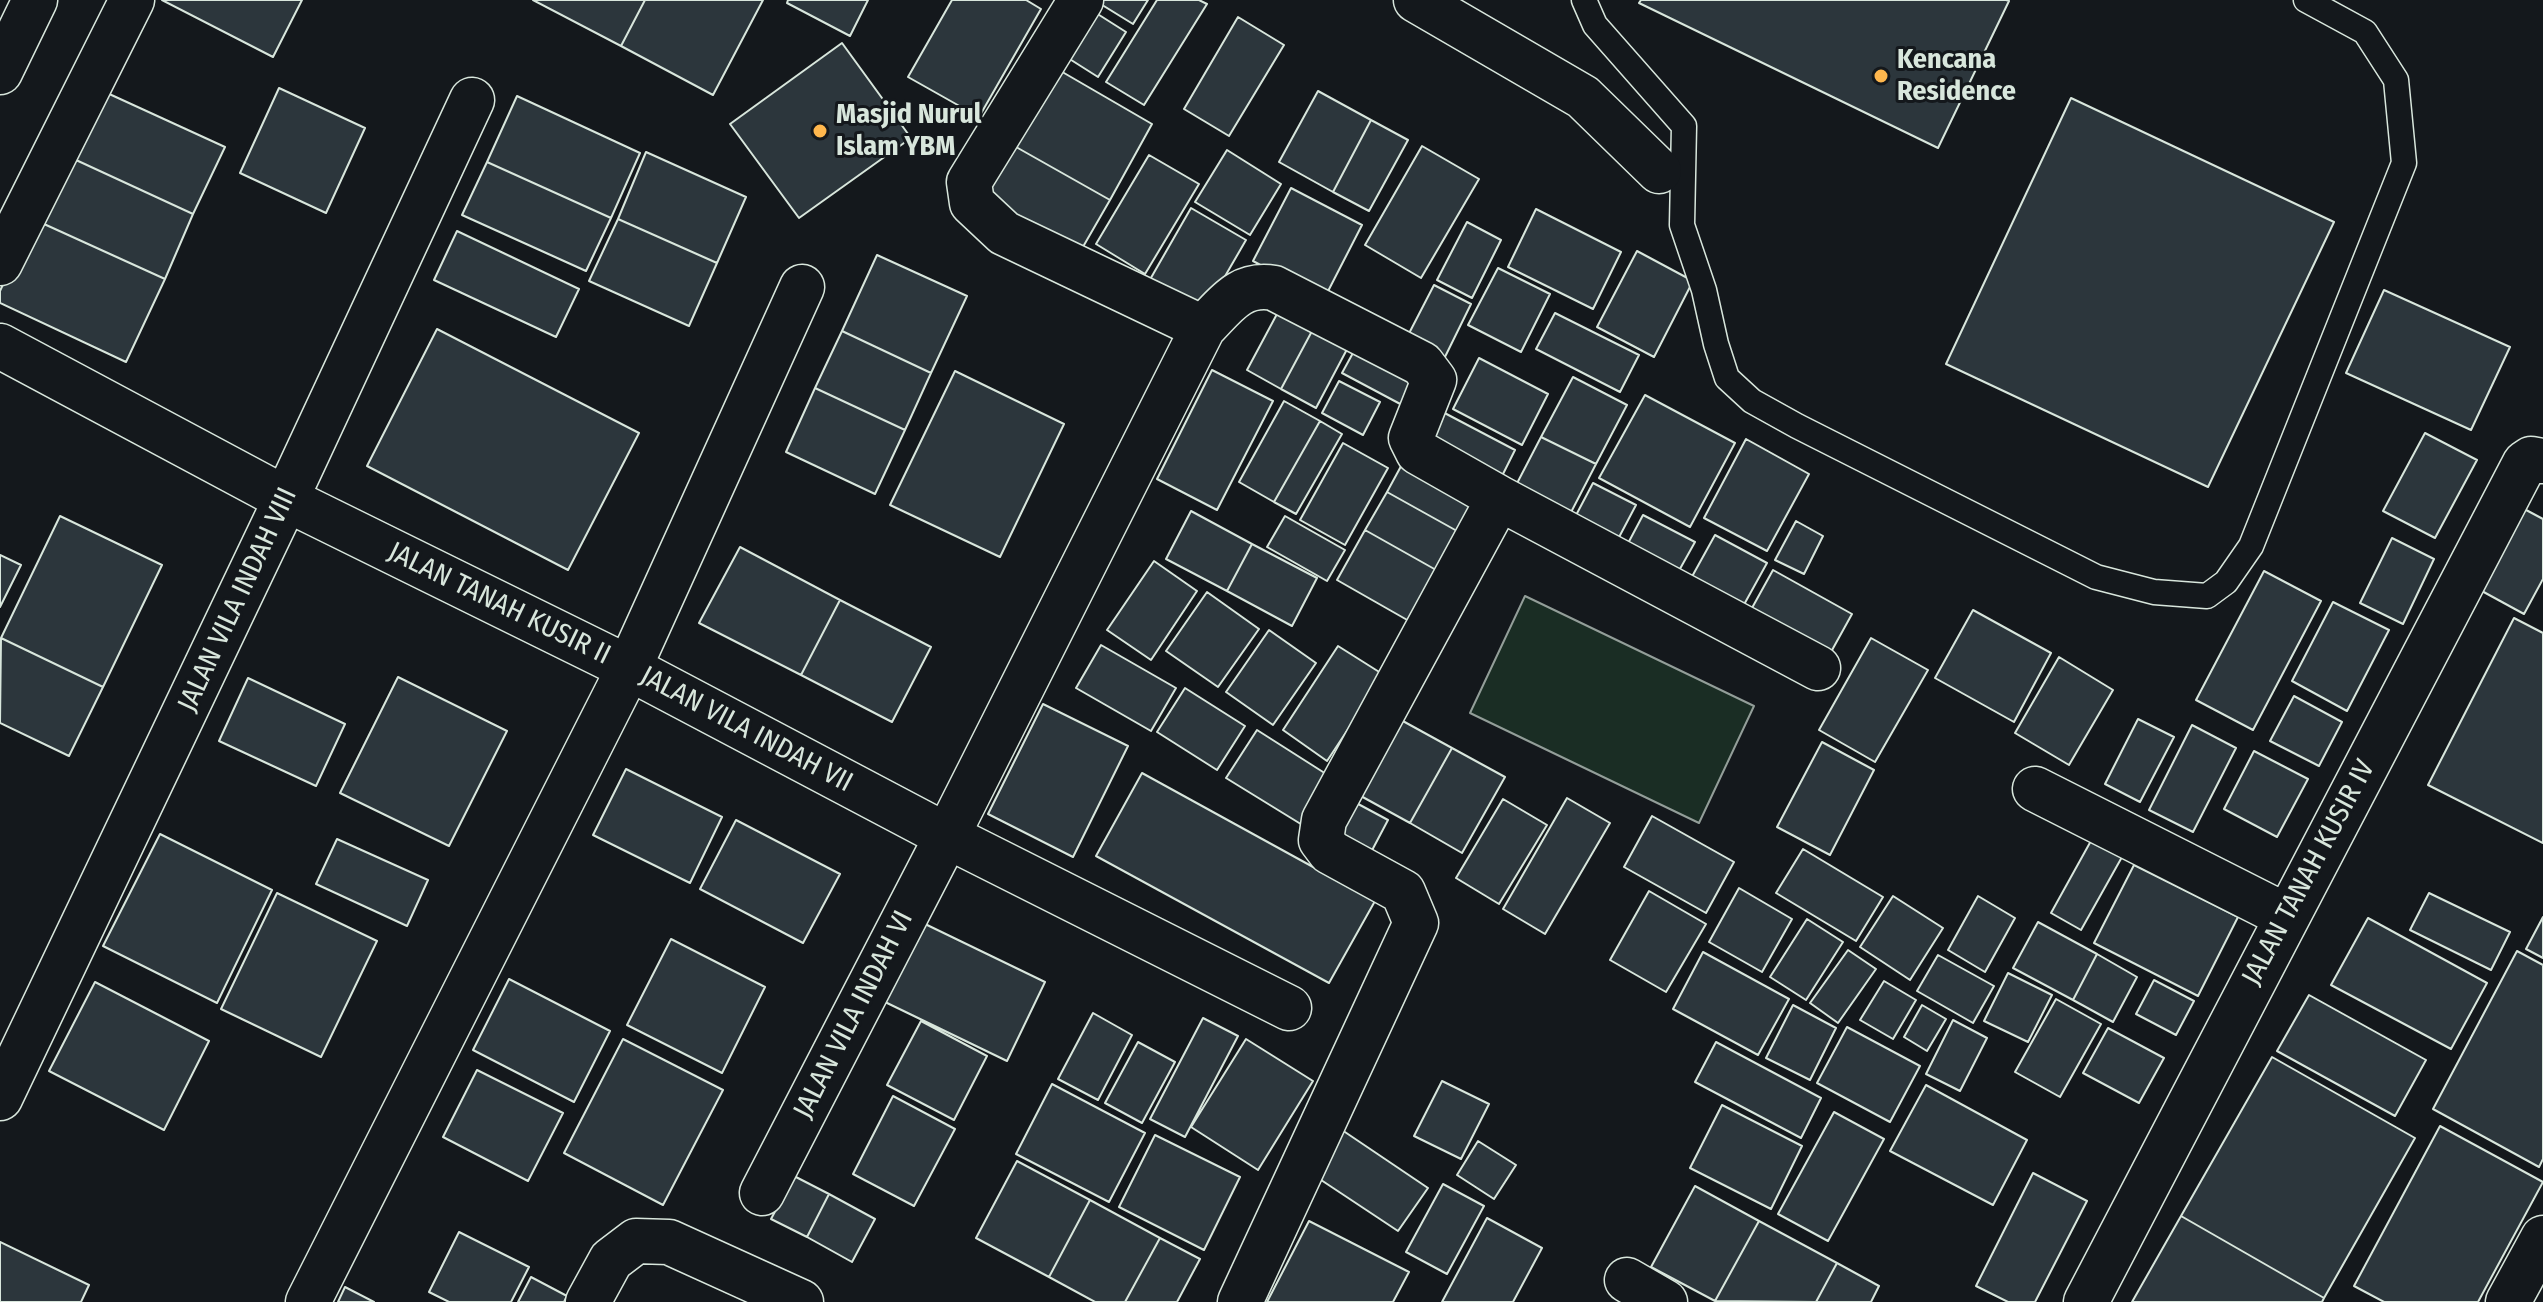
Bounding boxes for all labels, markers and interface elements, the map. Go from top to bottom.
place label: Kencana Residence [1897,43,2016,109]
marker: Kencana Residence [1872,67,1890,85]
place label: Masjid Nurul Islam YBM [836,98,982,164]
marker: Masjid Nurul Islam YBM [811,122,829,140]
street label: JALAN VILA INDAH VIII [171,483,305,717]
street label: JALAN TANAH KUSIR II [382,536,616,672]
street label: JALAN VILA INDAH VII [634,660,858,800]
street label: JALAN TANAH KUSIR IV [2235,755,2383,991]
street label: JALAN VILA INDAH VI [787,906,921,1124]

